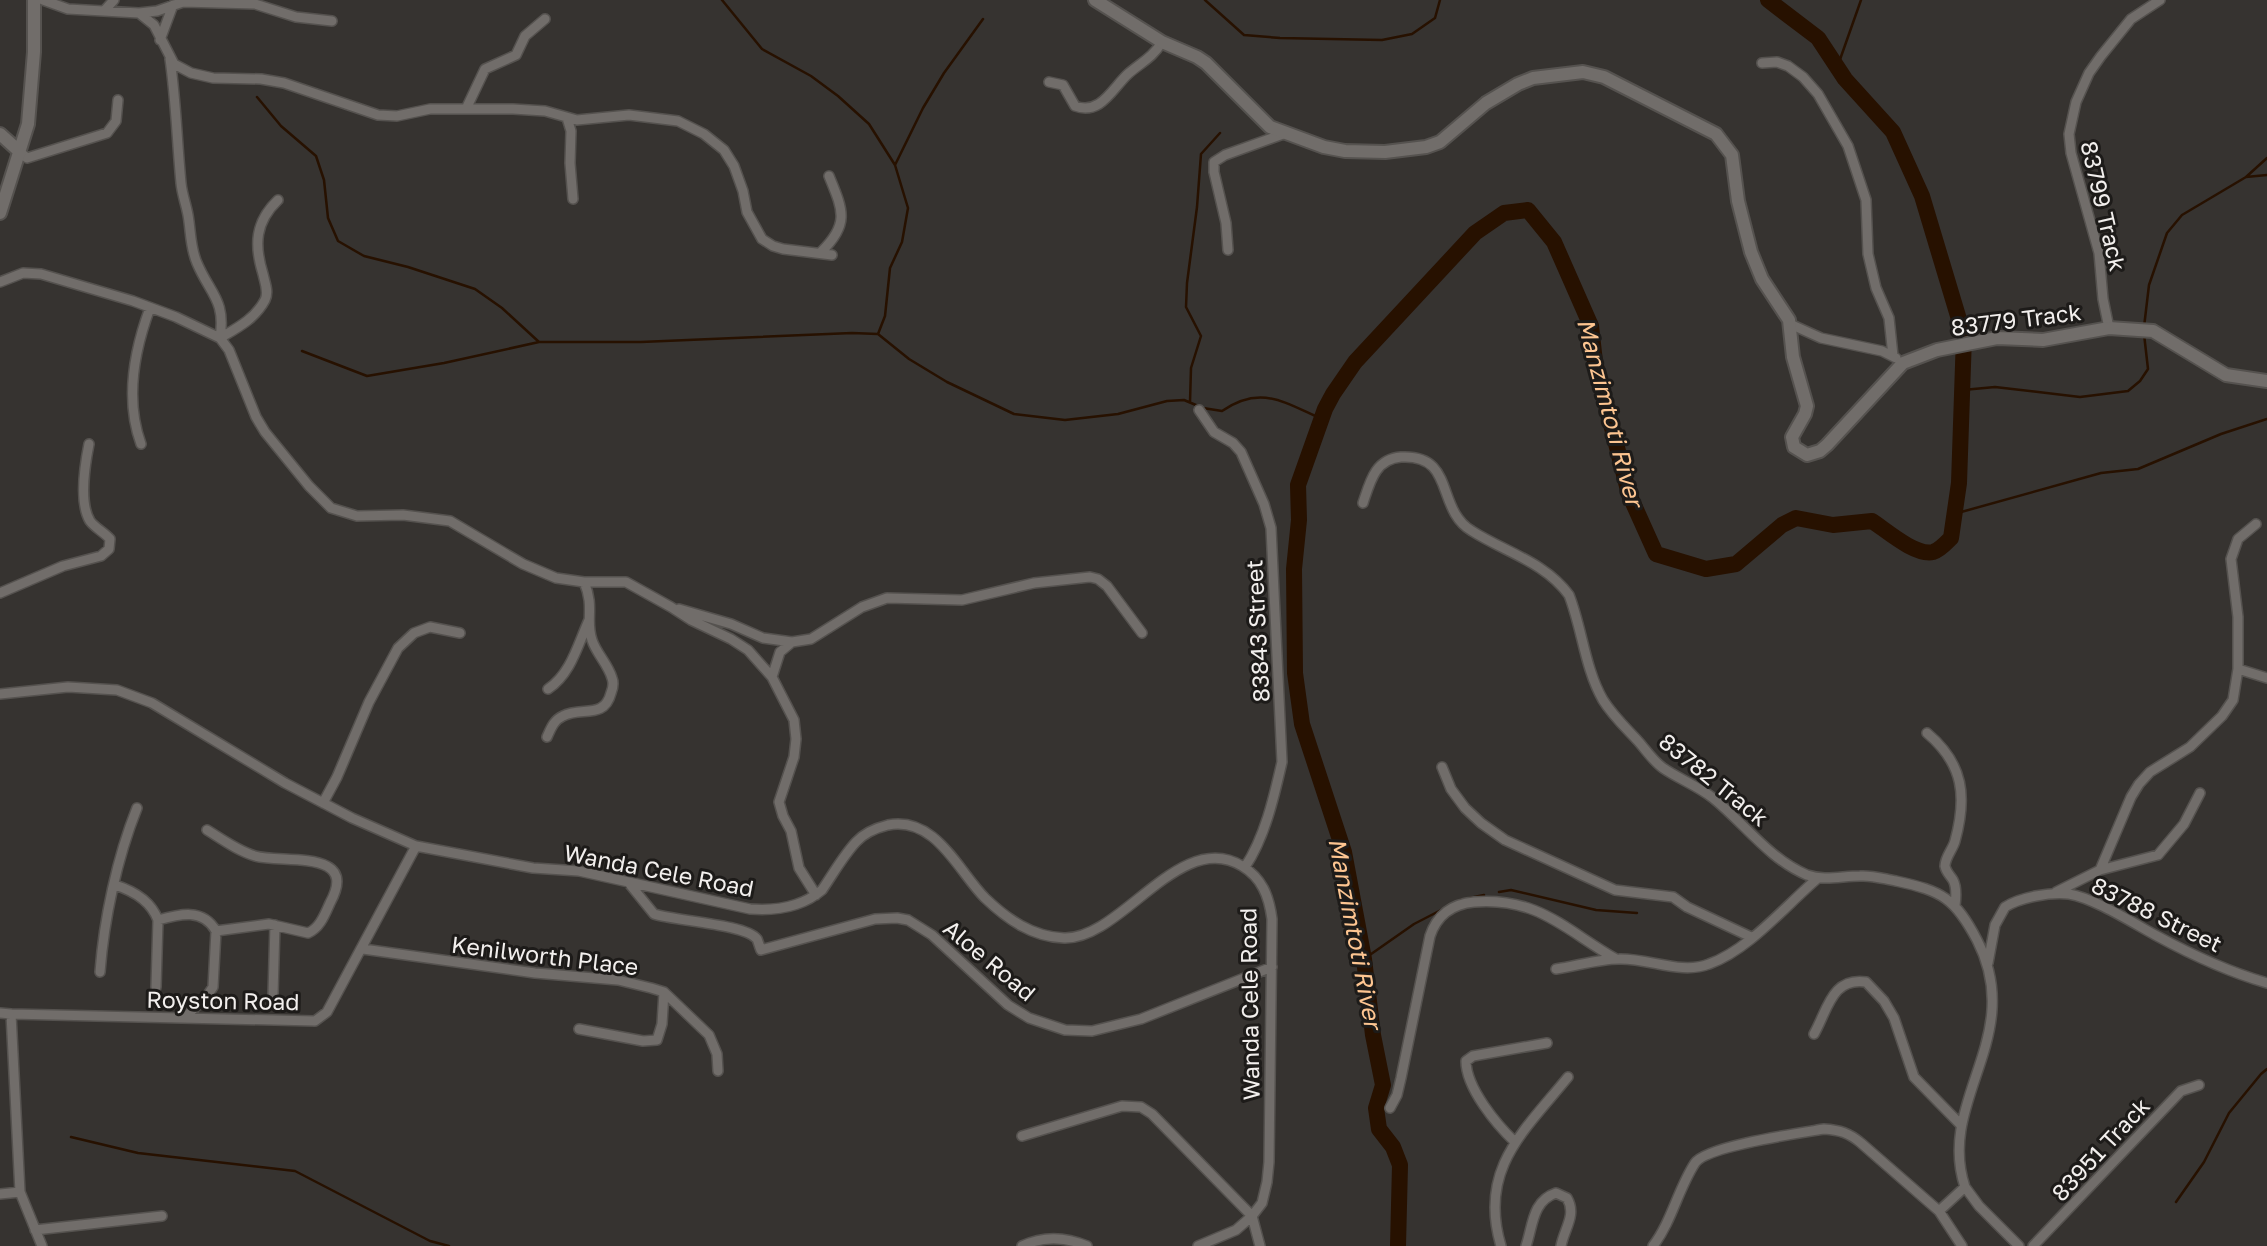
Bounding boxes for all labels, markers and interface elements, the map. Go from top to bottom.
street label: 83799 Track [2075,138,2133,274]
street label: 83779 Track [1949,297,2083,341]
water label: Manzimtoti River [1572,315,1651,513]
street label: 83843 Street [1239,559,1275,703]
street label: 83782 Track [1654,727,1774,831]
water label: Manzimtoti River [1323,835,1389,1034]
street label: Wanda Cele Road [562,838,756,902]
street label: 83788 Street [2087,870,2227,958]
street label: Wanda Cele Road [1233,907,1265,1101]
street label: Aloe Road [938,913,1042,1007]
street label: Kenilworth Place [450,930,640,980]
street label: Royston Road [146,985,300,1015]
street label: 83951 Track [2045,1092,2155,1206]

